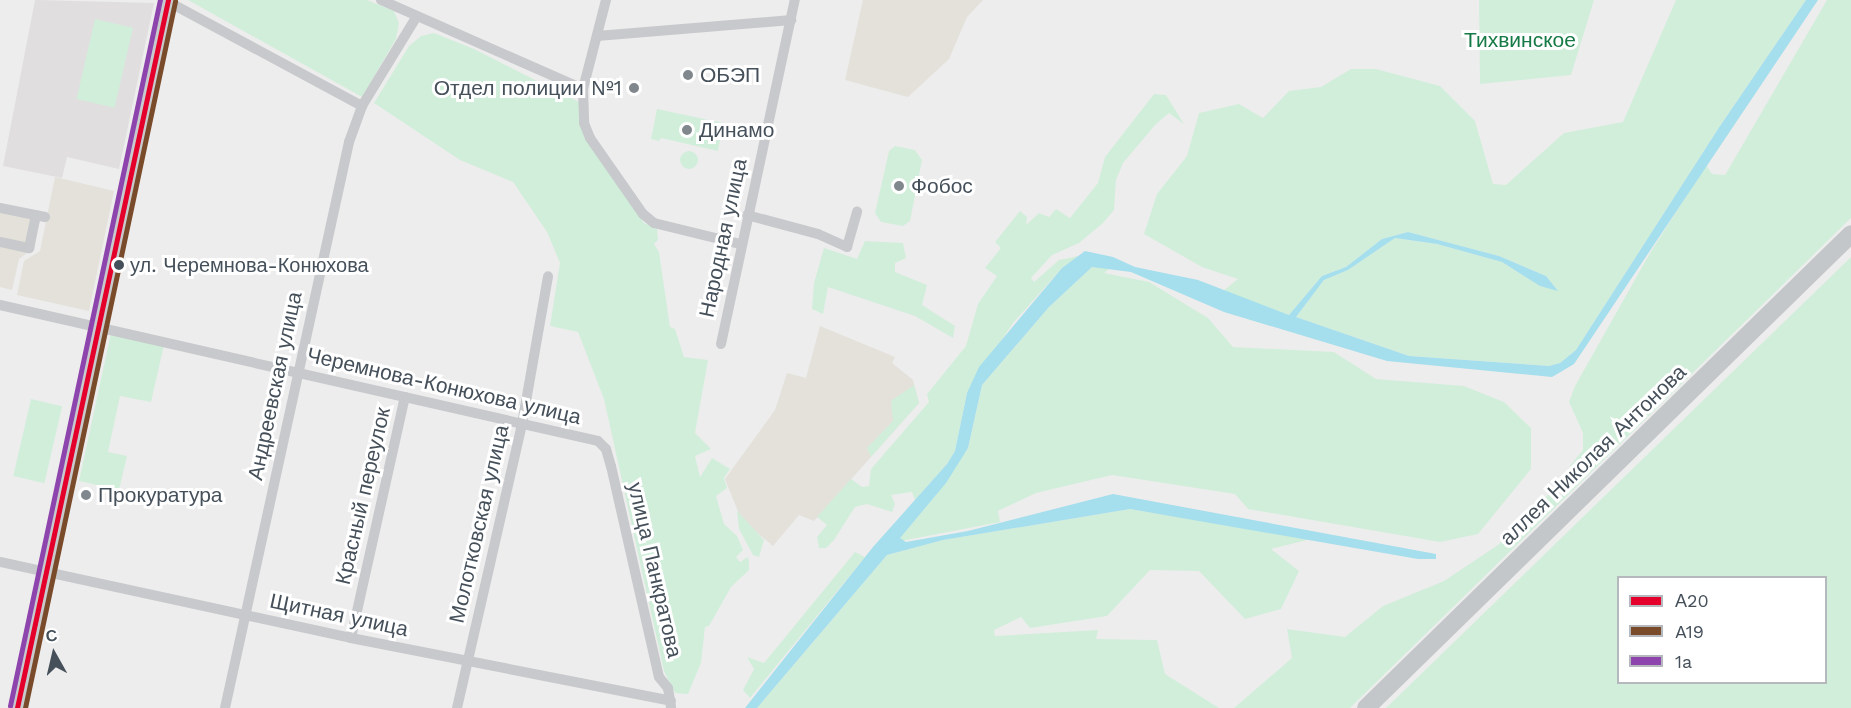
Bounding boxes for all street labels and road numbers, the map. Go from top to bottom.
street label: Народная улица [694,156,752,320]
street label: Андреевская улица [243,290,307,482]
street label: Черемнова-Конюхова улица [305,342,583,430]
street label: аллея Николая Антонова [1495,359,1691,551]
street label: Красный переулок [330,405,396,587]
street label: Молотковская улица [444,423,514,625]
street label: улица Панкратова [623,480,687,660]
street label: Щитная улица [268,588,410,642]

